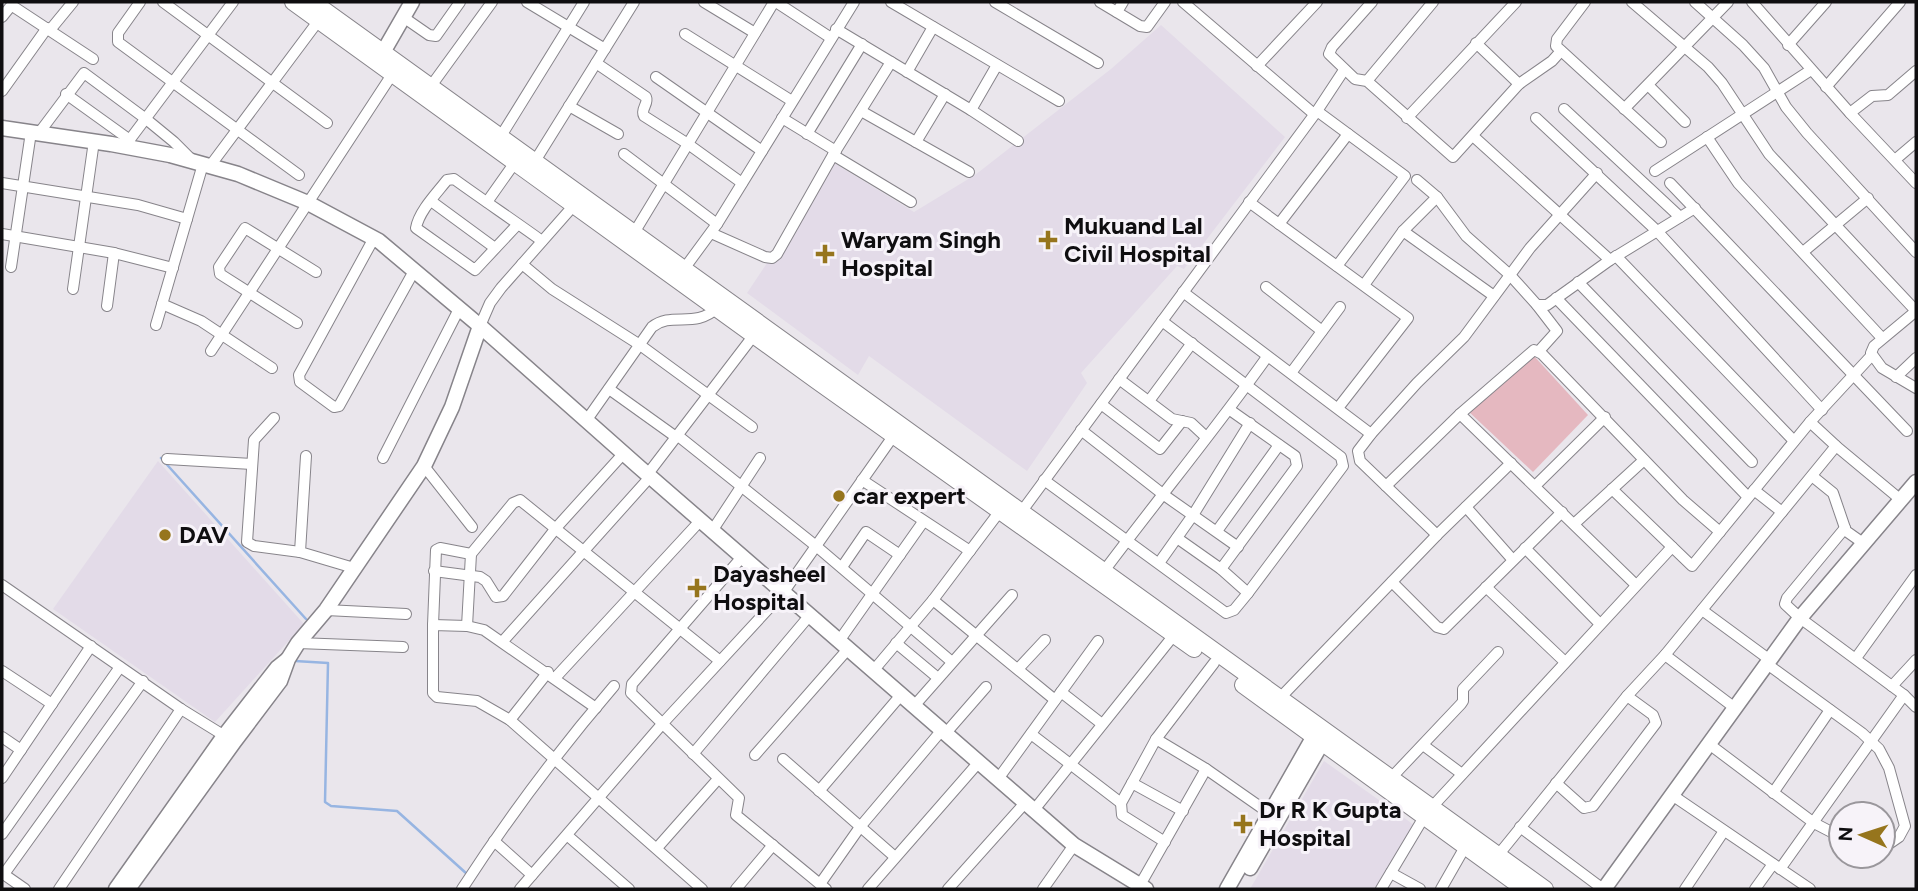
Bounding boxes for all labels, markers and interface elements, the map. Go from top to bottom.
place label: Mukuand Lal Civil Hospital [1064,211,1211,268]
place label: Waryam Singh Hospital [841,225,1001,282]
marker: Mukuand Lal Civil Hospital [1038,230,1058,250]
marker: Waryam Singh Hospital [815,244,835,264]
place label: car expert [853,481,966,510]
marker: car expert [831,488,847,504]
place label: DAV [179,520,229,549]
marker: DAV [157,527,173,543]
place label: Dayasheel Hospital [713,559,826,616]
marker: Dayasheel Hospital [687,578,707,598]
place label: Dr R K Gupta Hospital [1259,795,1402,852]
north arrow [1827,800,1897,870]
marker: Dr R K Gupta Hospital [1233,814,1253,834]
text: N [1834,826,1857,842]

